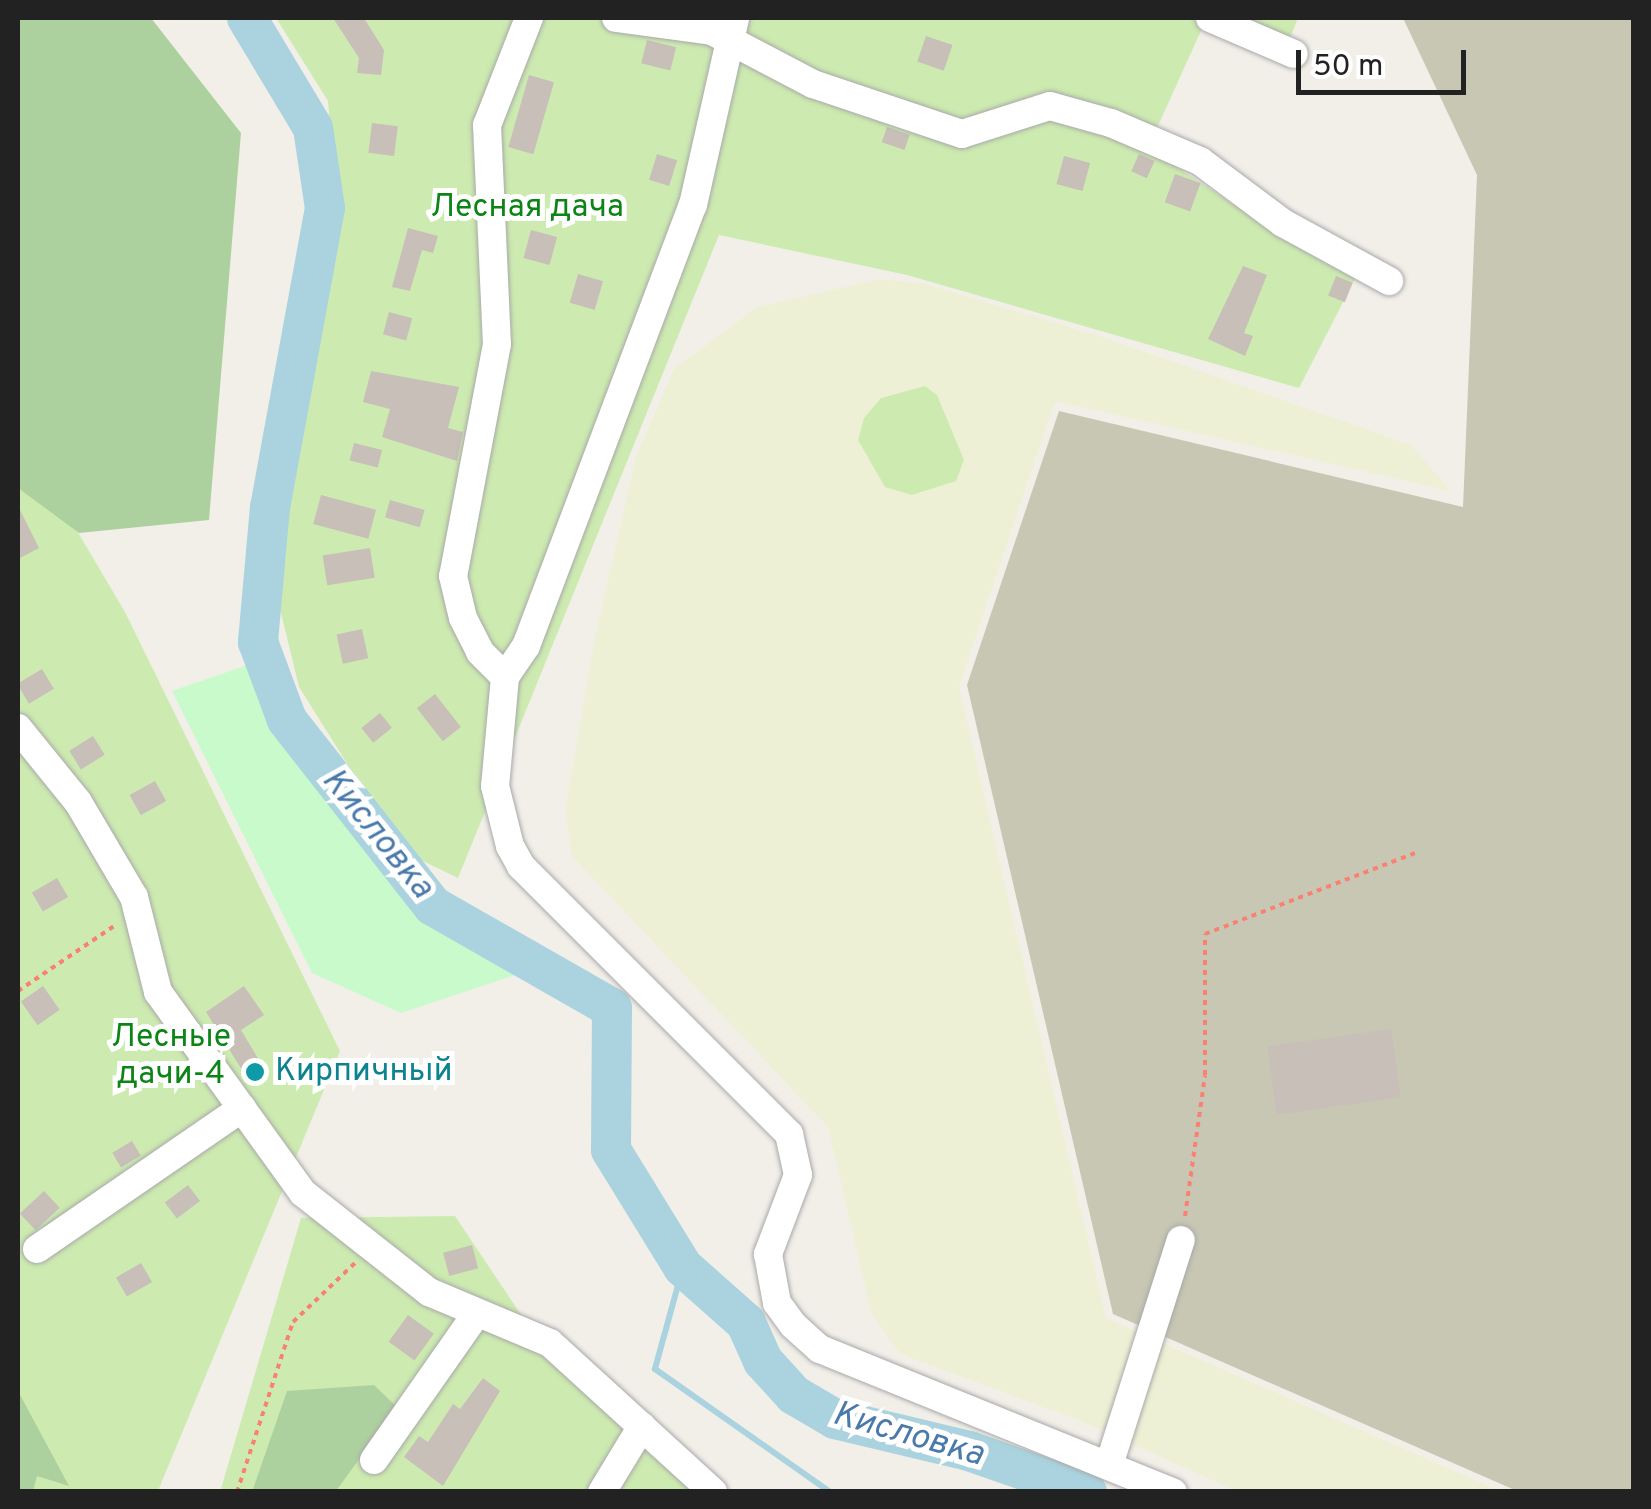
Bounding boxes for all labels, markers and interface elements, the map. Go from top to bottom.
scale bar [1301,30,1471,92]
text: 50 m [1313,49,1383,86]
park label: Лесная дача [430,189,624,227]
water label: Кисловка [312,760,442,908]
park label: Лесные дачи-4 [111,1020,231,1095]
place label: Кирпичный [275,1053,453,1091]
marker: Кирпичный [244,1061,266,1083]
water label: Кисловка [828,1393,988,1477]

